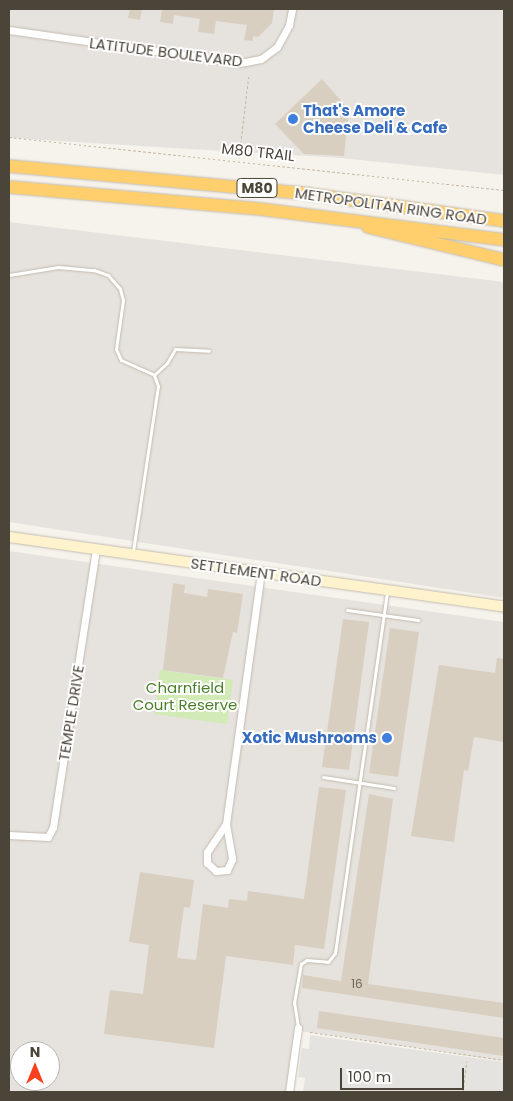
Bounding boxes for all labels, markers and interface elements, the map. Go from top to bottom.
street label: LATITUDE BOULEVARD [88,34,244,70]
place label: That's Amore Cheese Deli & Cafe [303,101,447,136]
marker: That's Amore Cheese Deli & Cafe [287,113,299,125]
street label: M80 TRAIL [221,139,295,165]
road number: M80 [236,177,278,200]
street label: METROPOLITAN RING ROAD [294,184,488,228]
street label: SETTLEMENT ROAD [189,554,323,590]
street label: TEMPLE DRIVE [55,664,87,762]
park label: Charnfield Court Reserve [133,678,237,713]
place label: Xotic Mushrooms [242,729,377,747]
marker: Xotic Mushrooms [381,732,393,744]
house number: 16 [351,977,363,991]
north arrow [10,1041,60,1091]
text: N [30,1042,40,1062]
scale bar [343,1058,467,1090]
text: 100 m [348,1066,391,1087]

